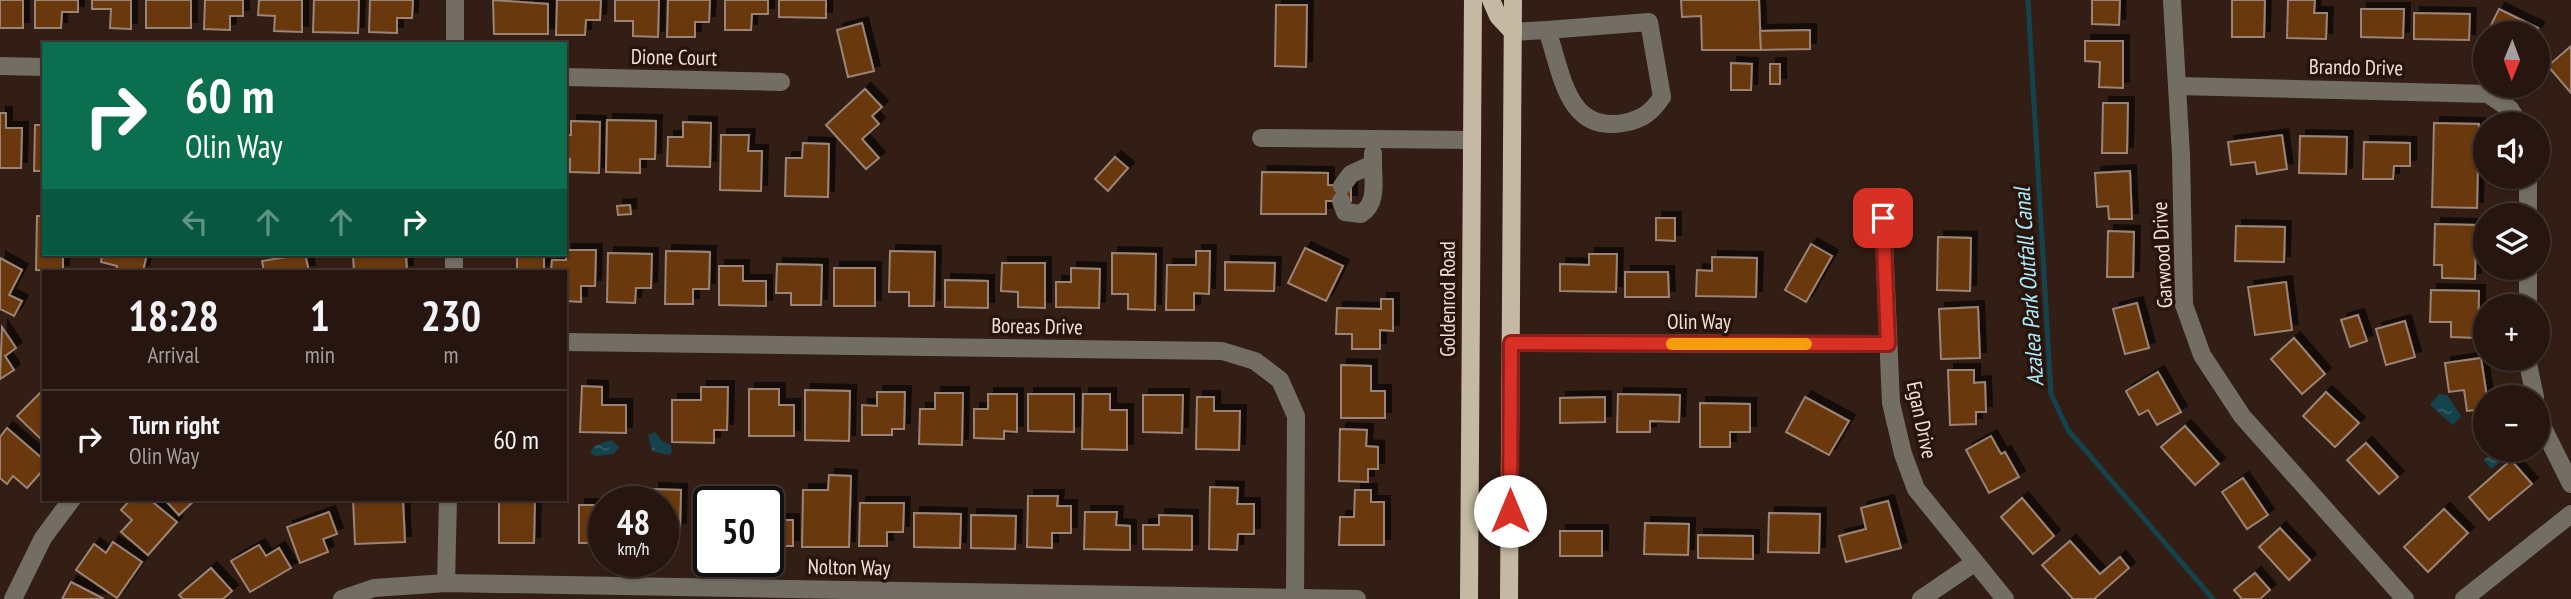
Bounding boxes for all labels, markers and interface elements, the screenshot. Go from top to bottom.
north arrow [2473,21,2550,98]
map controls [2473,21,2550,462]
street label: Dione Court [631,43,718,71]
street label: Brando Drive [2309,53,2403,81]
text: 60 m [185,63,274,127]
icon: right [70,70,161,161]
button: sound [2473,112,2550,189]
text: Olin Way [185,125,283,167]
water label: Azalea Park Outfall Canal [2006,184,2049,387]
pin [1853,188,1913,248]
icon: arrive [1864,199,1902,237]
street label: Garwood Drive [2146,201,2178,309]
icon: left [176,203,214,241]
icon: ahead [249,203,287,241]
icon: ahead [322,203,360,241]
icon: right [395,203,433,241]
button: layers [2473,203,2550,280]
street label: Goldenrod Road [1434,241,1461,357]
text: 18:28 [128,288,219,343]
text: 1 [310,288,330,343]
text: 230 [421,288,481,343]
button: + [2473,294,2550,371]
street label: Olin Way [1667,308,1731,335]
street label: Boreas Drive [991,312,1083,340]
text: Arrival [147,340,199,369]
text: min [305,340,335,369]
text: m [443,340,458,369]
street label: Egan Drive [1901,379,1943,461]
button: − [2473,385,2550,462]
text: Turn right [129,408,220,441]
icon: right [70,420,108,458]
text: 60 m [493,423,539,456]
text: Olin Way [129,441,199,470]
position arrow [1473,474,1547,548]
speed limit sign: 50 [693,486,784,577]
text: 48 [617,499,650,545]
text: km/h [618,537,649,560]
street label: Nolton Way [807,553,891,581]

